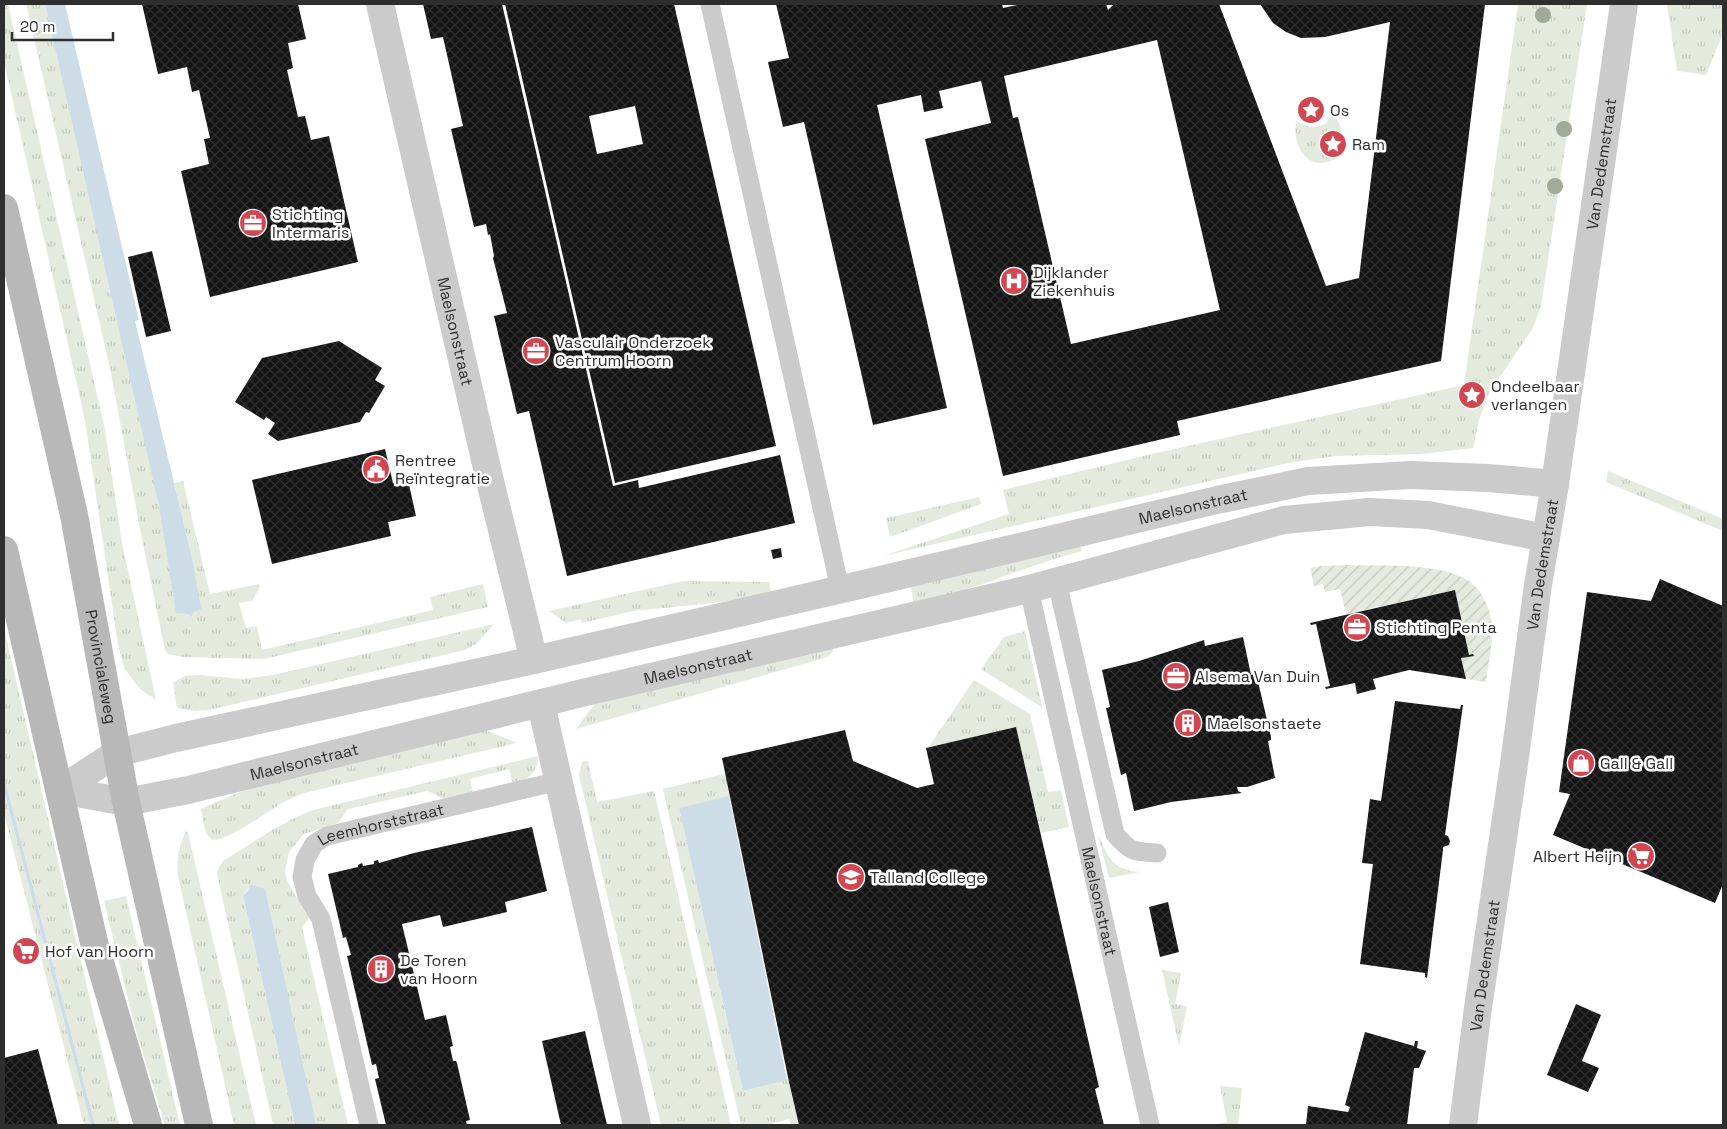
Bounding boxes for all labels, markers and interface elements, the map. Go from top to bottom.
scale bar [12,10,114,42]
text: 20 m [20,17,55,36]
place icon: Os [1296,95,1326,125]
street label: Van Dedemstraat [1581,97,1621,231]
place label: Os [1330,100,1349,121]
place icon: Ram [1318,129,1348,159]
place label: Ram [1352,134,1385,155]
place label: Stichting Intermaris [272,204,349,243]
office icon: Stichting Intermaris [238,208,268,238]
place label: Dijklander Ziekenhuis [1033,262,1115,301]
hospital icon: Dijklander Ziekenhuis [999,266,1029,296]
street label: Maelsonstraat [433,275,478,388]
place label: Vasculair Onderzoek Centrum Hoorn [555,332,711,371]
office icon: Vasculair Onderzoek Centrum Hoorn [521,336,551,366]
place label: Ondeelbaar verlangen [1491,376,1579,415]
place icon: Ondeelbaar verlangen [1457,380,1487,410]
place label: Rentree Reïntegratie [395,450,490,489]
public building icon: Rentree Reïntegratie [361,454,391,484]
street label: Maelsonstraat [1136,483,1249,529]
street label: Van Dedemstraat [1522,497,1563,632]
street label: Provincialeweg [81,608,122,725]
office icon: Stichting Penta [1342,612,1372,642]
place label: Stichting Penta [1376,617,1497,638]
street label: Maelsonstraat [641,643,754,689]
office icon: Alsema Van Duin [1161,661,1191,691]
place label: Alsema Van Duin [1195,666,1320,687]
building icon: Maelsonstaete [1173,708,1203,738]
place label: Maelsonstaete [1207,713,1322,734]
street label: Maelsonstraat [248,738,361,785]
shop icon: Gall & Gall [1566,748,1596,778]
place label: Gall & Gall [1600,753,1673,774]
street label: Leemhorststraat [313,798,446,850]
supermarket icon: Albert Heijn [1626,841,1656,871]
street label: Maelsonstraat [1077,845,1122,958]
place label: Albert Heijn [1533,846,1622,867]
school or university icon: Talland College [836,862,866,892]
place label: Talland College [870,867,986,888]
street label: Van Dedemstraat [1465,898,1504,1033]
supermarket icon: Hof van Hoorn [11,936,41,966]
place label: Hof van Hoorn [45,941,154,962]
place label: De Toren van Hoorn [400,950,478,989]
building icon: De Toren van Hoorn [366,954,396,984]

